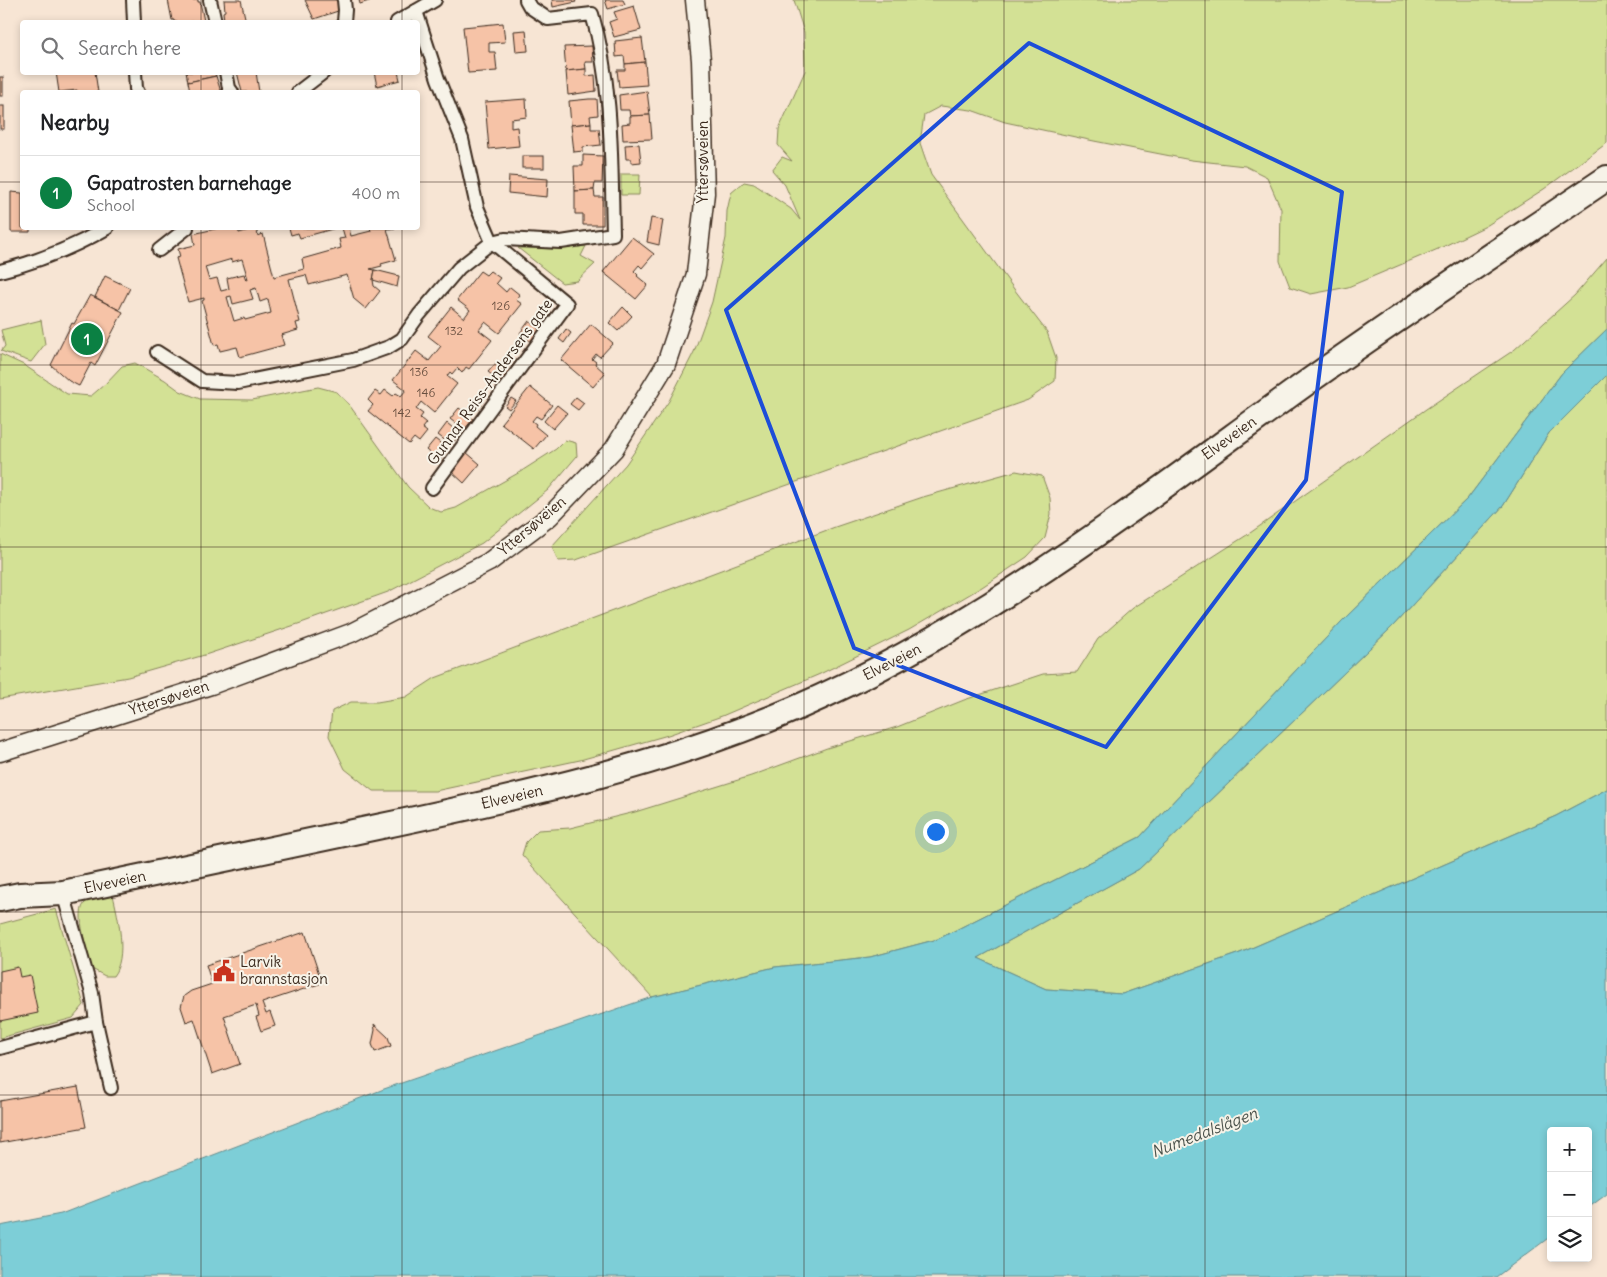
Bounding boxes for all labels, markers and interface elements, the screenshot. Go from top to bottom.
search box [20,20,420,75]
icon: search [38,34,66,62]
text: Search here [78,36,181,60]
text: Nearby [40,109,110,136]
street label: Yttersøveien [693,120,712,203]
text: Gapatrosten barnehage [87,171,291,195]
text: 1 [53,183,59,203]
text: 400 m [352,183,400,203]
text: School [87,195,135,215]
street label: Gunnar Reiss-Andersens gate [423,295,556,469]
house number: 126 [492,298,510,313]
pin: 1 [71,320,103,358]
house number: 132 [445,323,464,338]
house number: 136 [410,364,428,379]
house number: 146 [417,385,435,400]
house number: 142 [393,405,412,420]
street label: Elveveien [1198,411,1260,464]
street label: Yttersøveien [494,491,570,560]
street label: Elveveien [859,639,924,684]
street label: Yttersøveien [126,676,212,719]
street label: Elveveien [479,780,545,813]
your location [923,819,949,845]
street label: Elveveien [82,866,148,897]
place label: Larvik brannstasjon [240,952,328,988]
public building icon: Larvik brannstasjon [211,958,237,984]
water label: Numedalslågen [1148,1102,1260,1161]
map controls [1547,1127,1592,1262]
button: + [1547,1127,1592,1172]
button: − [1547,1172,1592,1217]
button: layers [1547,1217,1592,1262]

